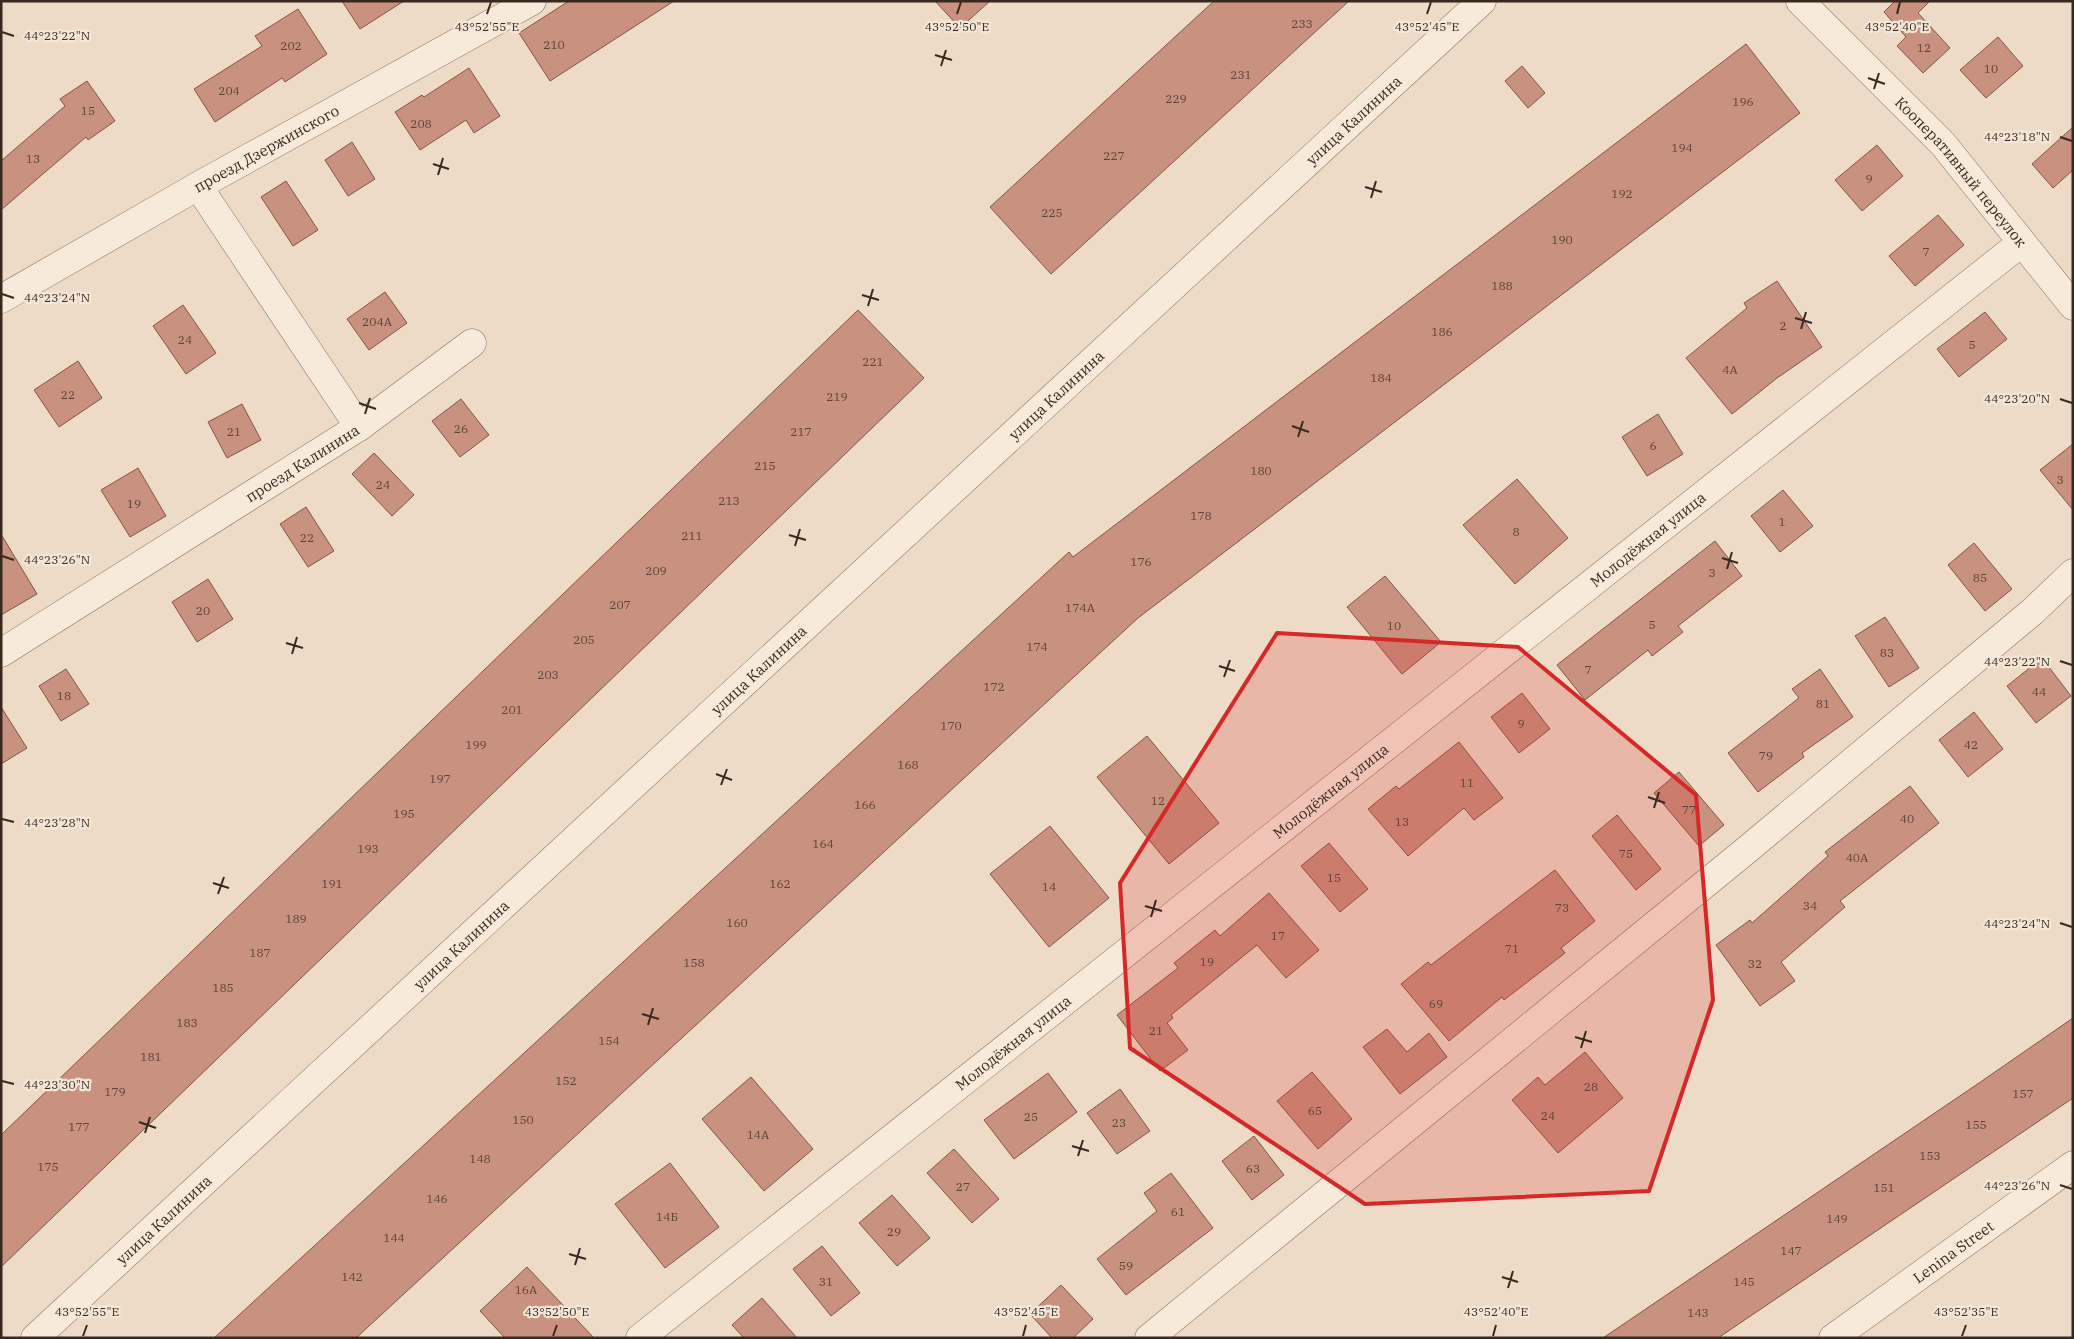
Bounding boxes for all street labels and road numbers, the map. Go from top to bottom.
street label: улица Калинина [1302,71,1405,169]
street label: Кооперативный переулок [1891,92,2031,251]
street label: проезд Дзержинского [190,100,342,196]
street label: улица Калинина [1004,346,1108,444]
street label: проезд Калинина [241,420,363,506]
street label: Молодёжная улица [1586,487,1709,591]
street label: улица Калинина [707,621,810,718]
street label: Молодёжная улица [1269,739,1392,842]
street label: улица Калинина [409,896,513,993]
street label: Молодёжная улица [951,991,1075,1094]
street label: улица Калинина [112,1170,215,1268]
street label: Lenina Street [1909,1216,1997,1287]

